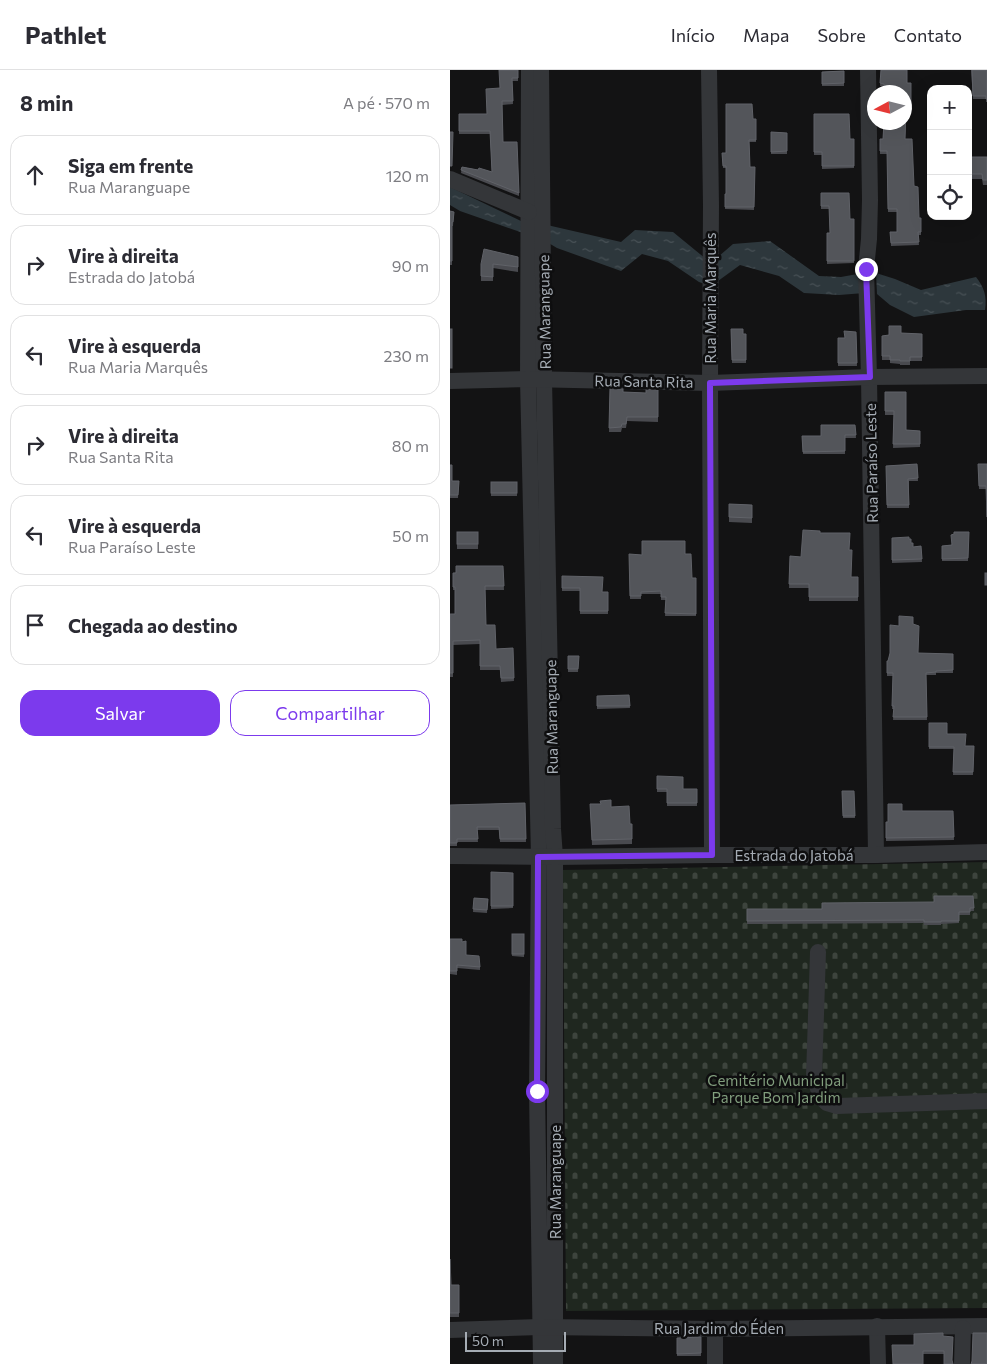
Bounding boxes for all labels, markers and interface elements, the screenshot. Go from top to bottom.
text: Pathlet [25,20,106,49]
text: Início [671,24,715,46]
text: Mapa [743,24,789,46]
text: Sobre [817,24,866,46]
text: Contato [894,24,962,46]
north arrow [867,85,912,130]
map controls [927,85,972,220]
button: + [927,85,972,130]
text: 8 min [20,90,73,115]
text: A pé · 570 m [343,93,430,112]
button: − [927,130,972,175]
text: Siga em frente [68,154,193,177]
icon: ahead [21,161,49,189]
text: 120 m [386,166,429,185]
button: locate [927,175,972,220]
text: Rua Maranguape [68,177,190,196]
street label: Rua Maria Marquês [701,232,719,364]
text: Vire à direita [68,244,179,267]
icon: right [21,251,49,279]
street label: Rua Maranguape [534,254,554,369]
text: 90 m [392,256,429,275]
route end [855,258,878,281]
text: Estrada do Jatobá [68,267,195,286]
text: Vire à esquerda [68,334,201,357]
icon: left [21,341,49,369]
text: 230 m [384,346,429,365]
text: Rua Maria Marquês [68,357,208,376]
street label: Rua Santa Rita [594,371,694,391]
street label: Rua Paraíso Leste [861,403,881,523]
text: Vire à direita [68,424,179,447]
icon: right [21,431,49,459]
text: 80 m [392,436,429,455]
text: Rua Santa Rita [68,447,174,466]
text: Vire à esquerda [68,514,201,537]
icon: left [21,521,49,549]
text: 50 m [392,526,429,545]
text: Rua Paraíso Leste [68,537,196,556]
icon: arrive [21,611,49,639]
text: Chegada ao destino [68,614,238,637]
street label: Rua Maranguape [541,659,561,774]
button: Salvar [20,690,220,736]
button: Compartilhar [230,690,430,736]
street label: Estrada do Jatobá [734,846,854,864]
park label: Cemitério Municipal Parque Bom Jardim [707,1071,845,1106]
route start [526,1080,549,1103]
street label: Rua Maranguape [546,1125,564,1239]
street label: Rua Jardim do Éden [654,1318,784,1337]
scale bar [465,1329,566,1352]
text: 50 m [472,1332,504,1349]

